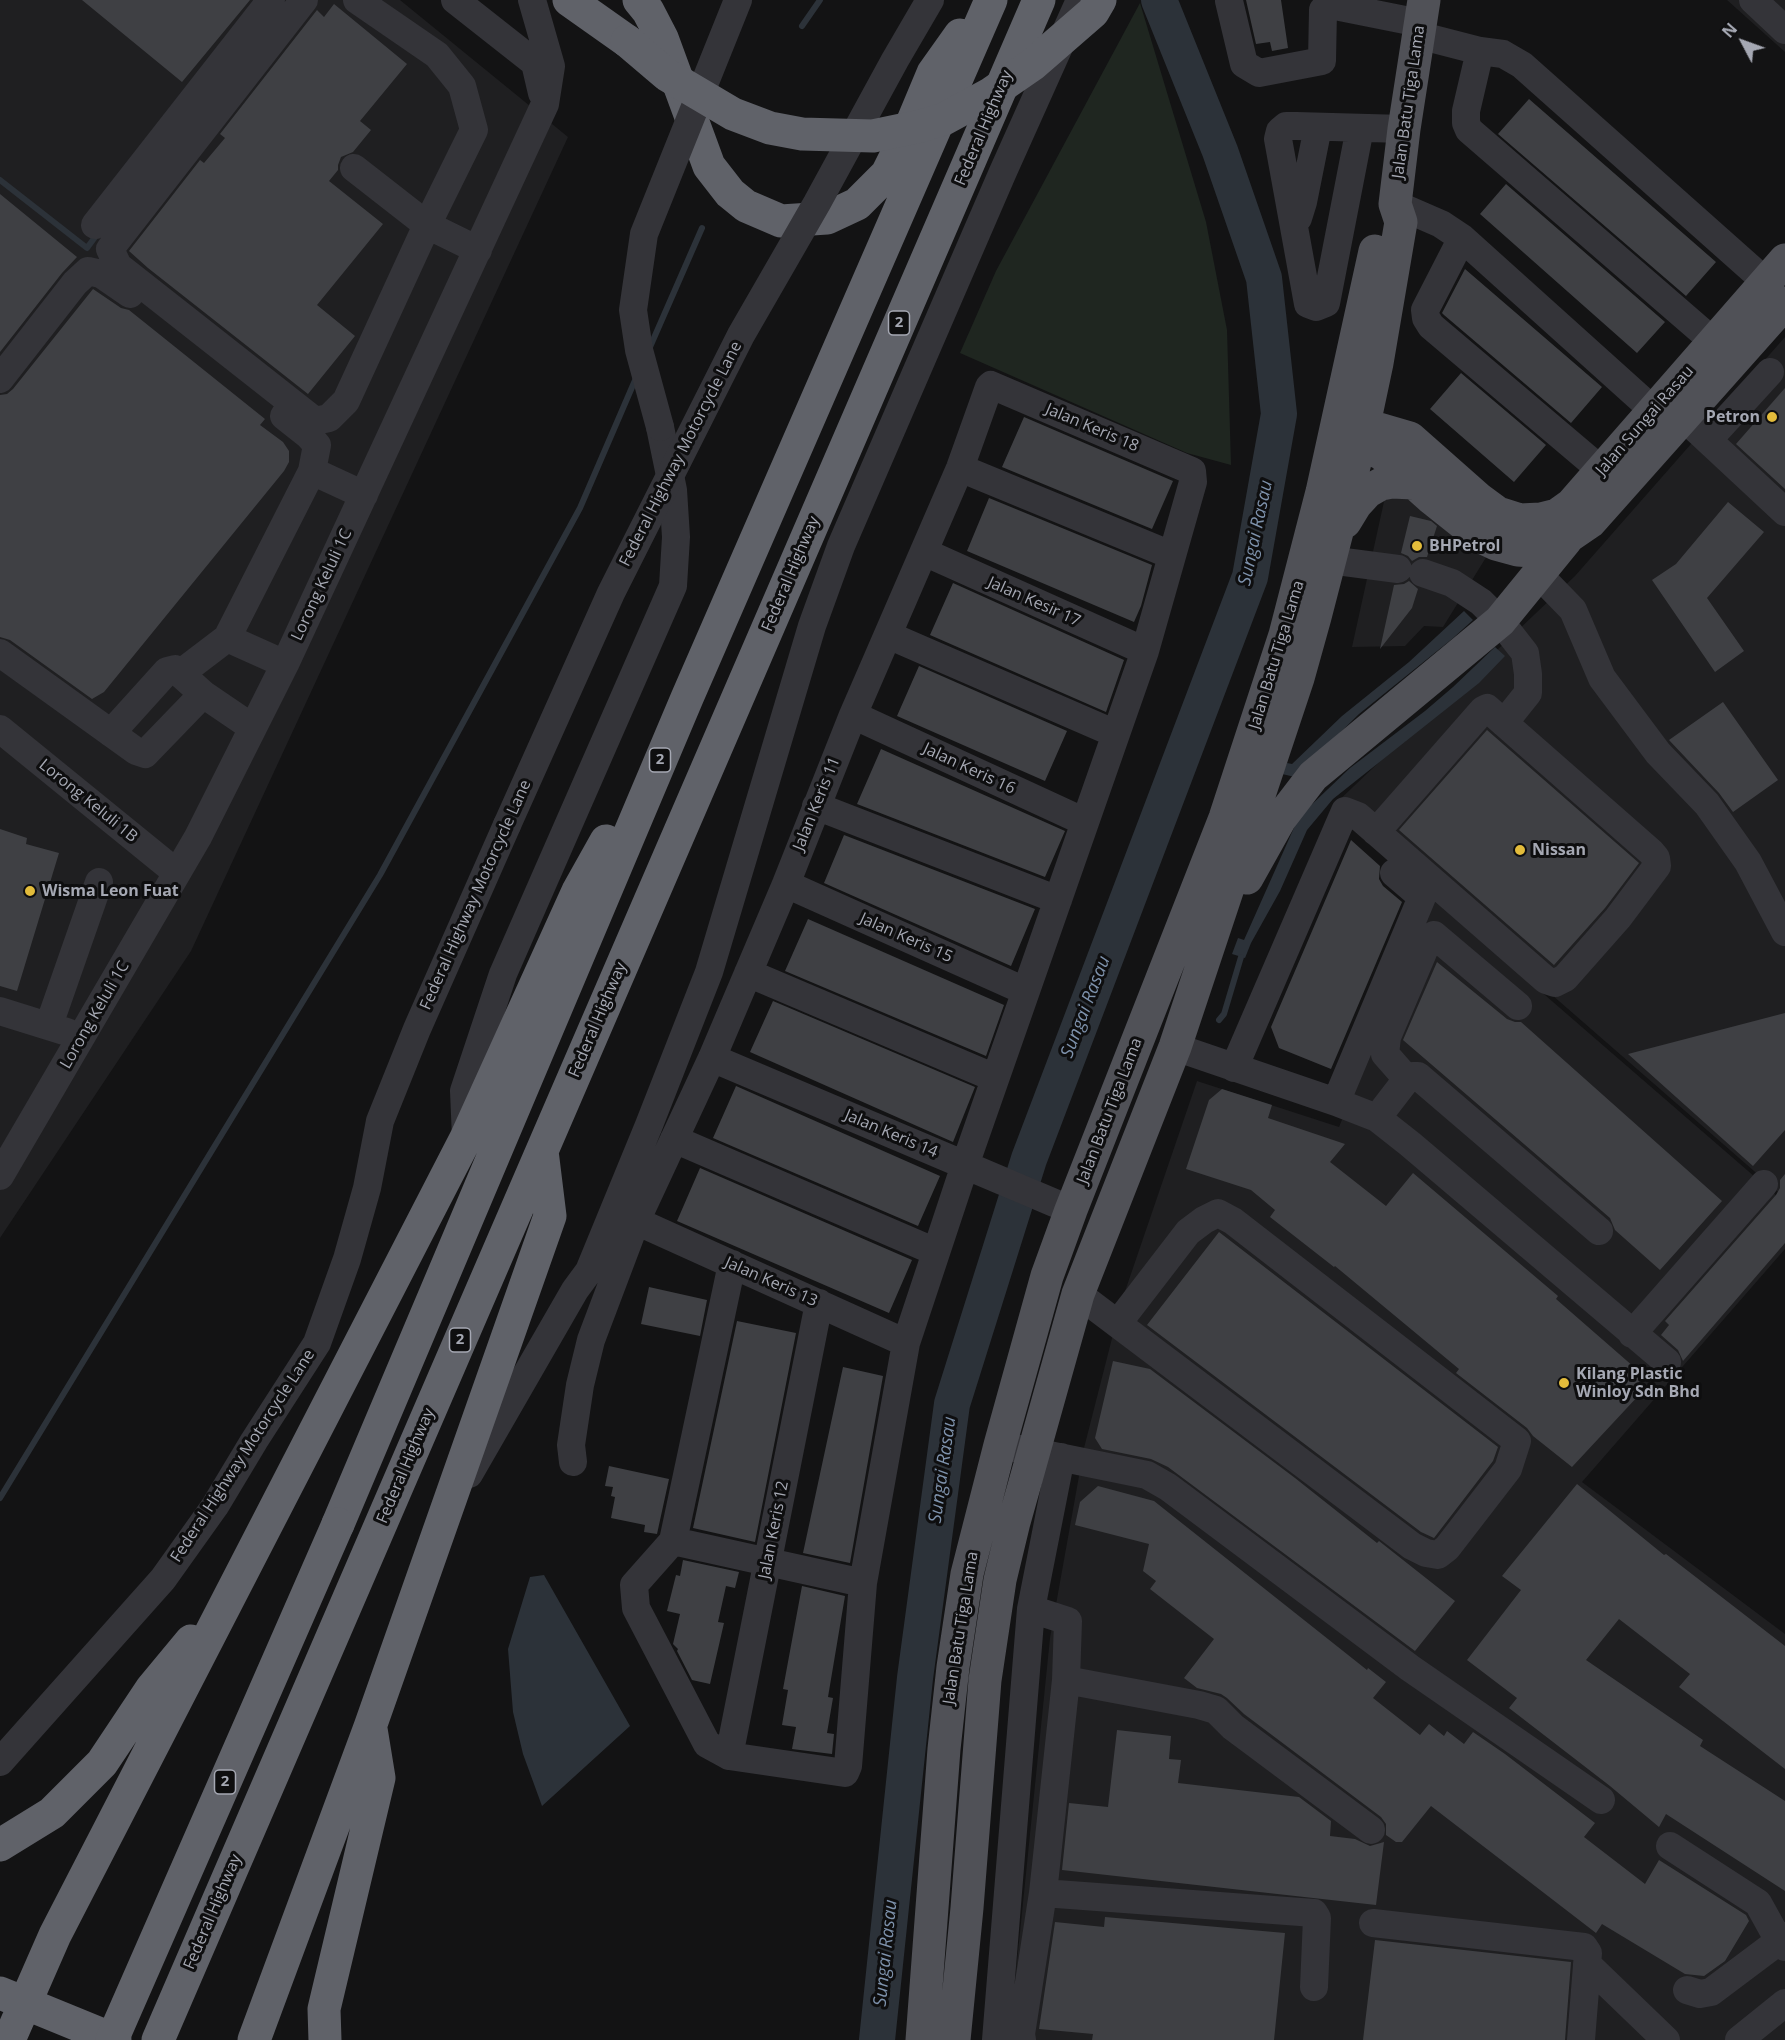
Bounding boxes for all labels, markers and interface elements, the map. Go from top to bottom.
north arrow [1713,12,1773,72]
text: N [1717,18,1742,42]
street label: Jalan Batu Tiga Lama [1389,24,1429,180]
street label: Federal Highway [951,68,1017,188]
road number: 2 [888,311,910,335]
street label: Federal Highway Motorcycle Lane [616,338,746,570]
street label: Jalan Sungai Rasau [1592,362,1698,480]
street label: Jalan Keris 18 [1042,400,1142,456]
place label: Petron [1706,407,1760,427]
marker: Petron [1765,410,1779,424]
water label: Sungai Rasau [1234,478,1278,588]
street label: Federal Highway [758,514,824,634]
street label: Lorong Keluli 1C [288,526,356,644]
place label: BHPetrol [1429,536,1500,556]
marker: BHPetrol [1410,539,1424,553]
street label: Jalan Kesir 17 [985,573,1083,631]
street label: Jalan Batu Tiga Lama [1245,578,1309,732]
street label: Jalan Keris 16 [920,739,1018,799]
road number: 2 [650,748,670,772]
street label: Jalan Keris 11 [789,754,845,854]
street label: Lorong Keluli 1B [35,755,141,847]
street label: Federal Highway Motorcycle Lane [416,777,536,1013]
place label: Nissan [1532,840,1586,860]
marker: Nissan [1513,843,1527,857]
place label: Wisma Leon Fuat [42,881,179,901]
marker: Wisma Leon Fuat [23,884,37,898]
street label: Jalan Keris 15 [857,909,955,967]
water label: Sungai Rasau [1057,953,1115,1061]
street label: Lorong Keluli 1C [56,958,134,1072]
street label: Federal Highway [565,960,631,1080]
street label: Jalan Batu Tiga Lama [1073,1035,1147,1187]
street label: Jalan Keris 14 [841,1106,941,1162]
street label: Jalan Keris 13 [722,1253,820,1311]
road number: 2 [450,1328,470,1352]
street label: Federal Highway Motorcycle Lane [167,1346,319,1566]
place label: Kilang Plastic Winloy Sdn Bhd [1576,1364,1700,1402]
marker: Kilang Plastic Winloy Sdn Bhd [1557,1376,1571,1390]
street label: Federal Highway [373,1406,439,1526]
water label: Sungai Rasau [925,1415,961,1525]
street label: Jalan Keris 12 [755,1479,793,1581]
street label: Jalan Batu Tiga Lama [939,1550,983,1706]
road number: 2 [214,1770,236,1794]
street label: Federal Highway [180,1852,246,1972]
water label: Sungai Rasau [870,1898,902,2008]

